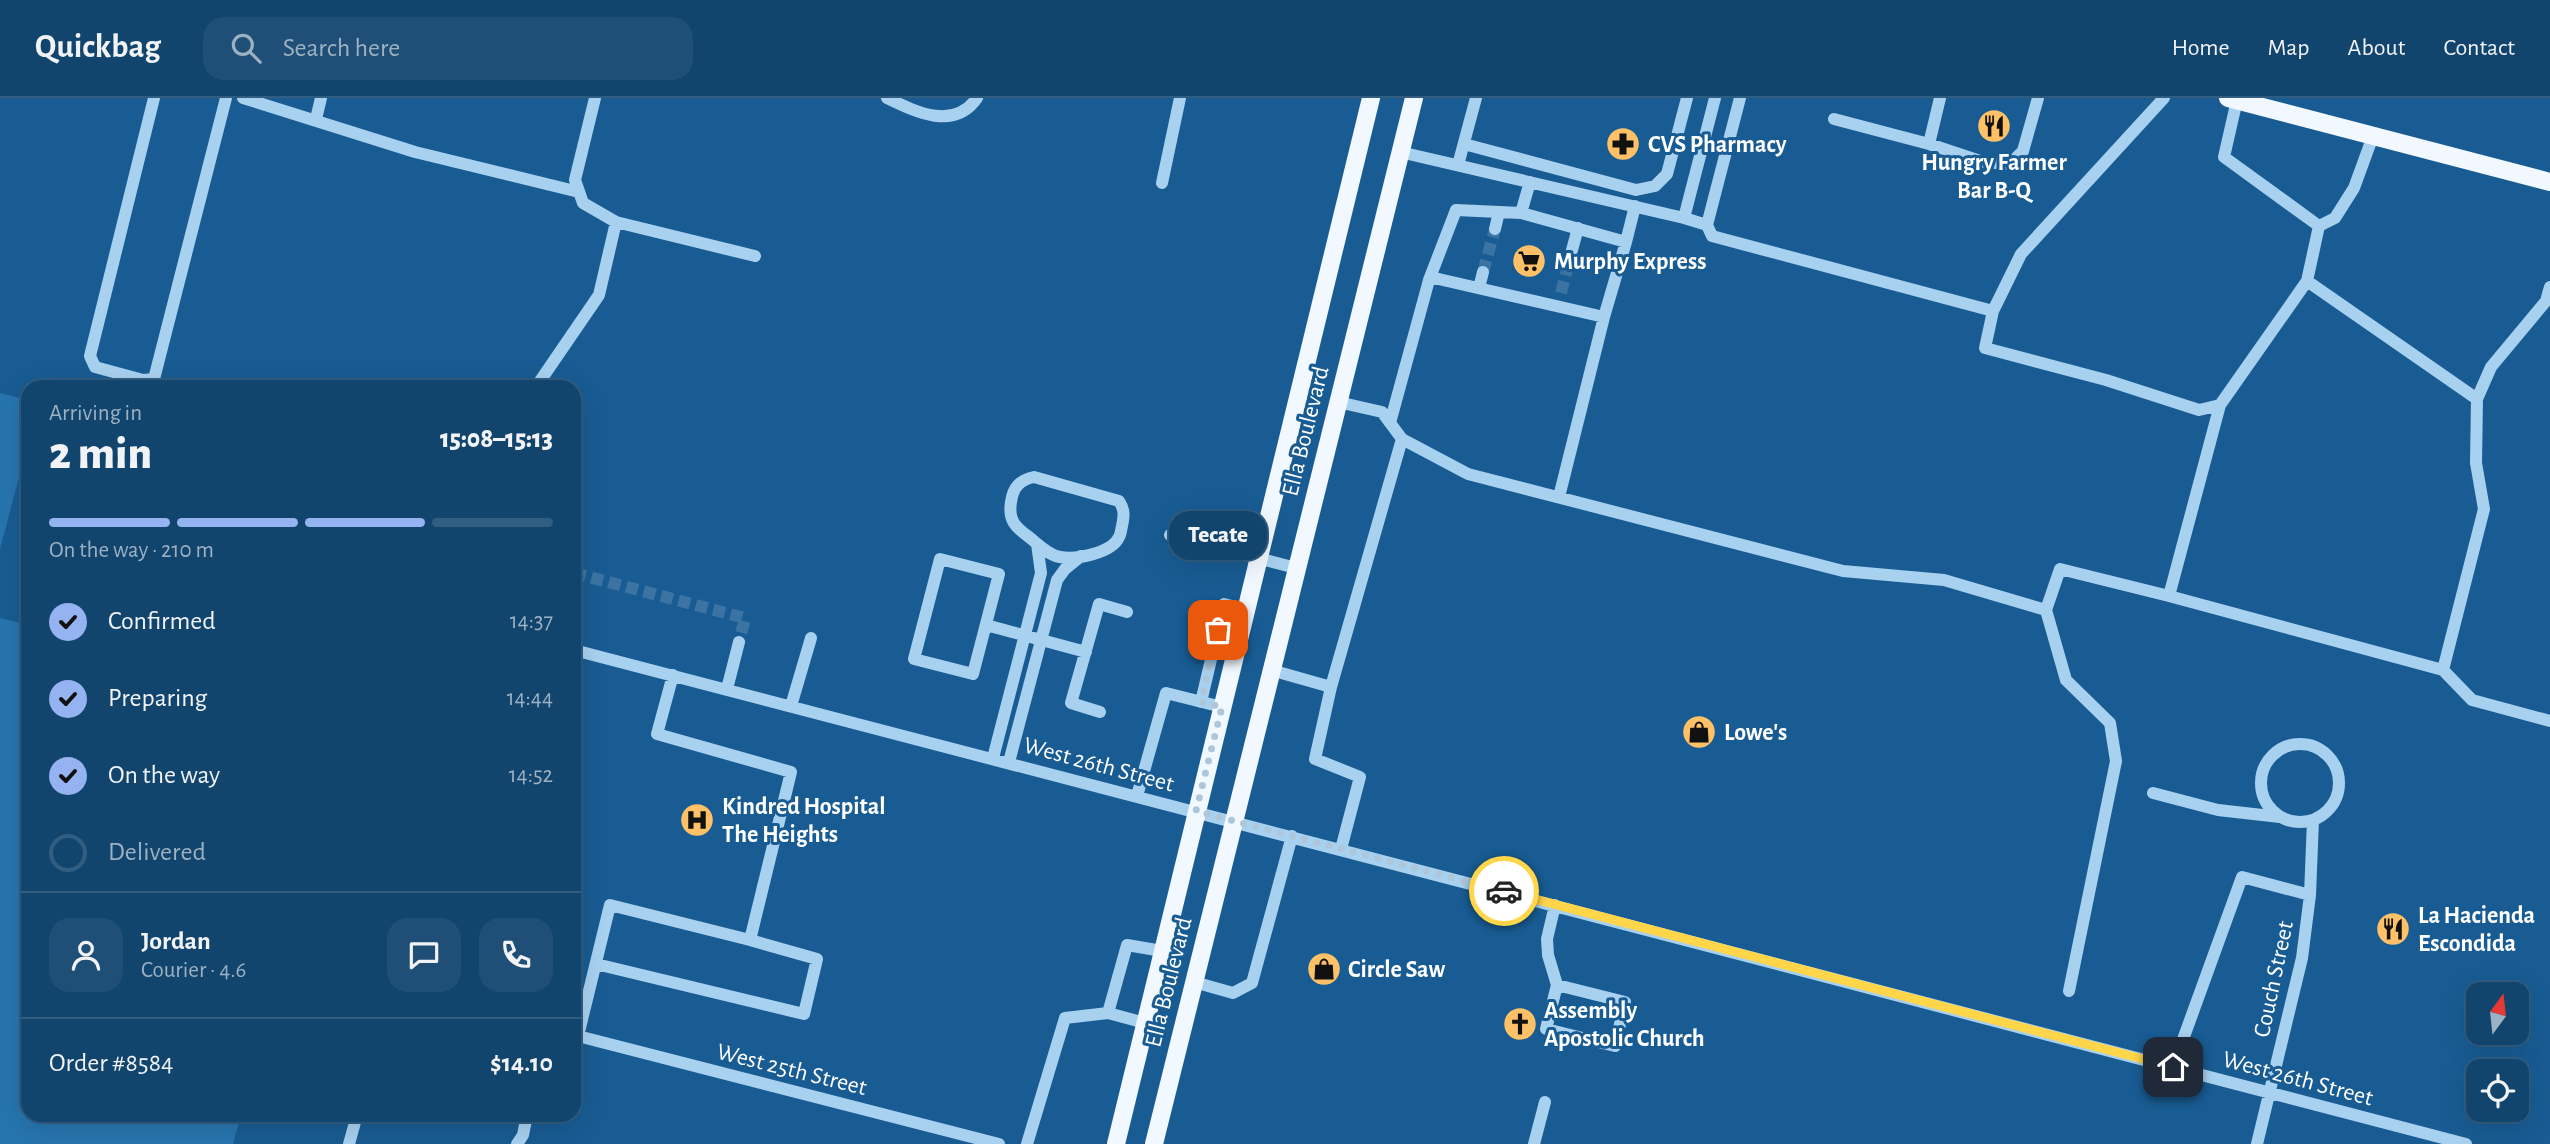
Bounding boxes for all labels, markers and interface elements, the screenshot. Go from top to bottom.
search box [203,17,693,80]
icon: search [227,29,265,67]
text: Quickbag [35,31,161,64]
text: Search here [283,35,400,61]
text: Home [2172,36,2230,60]
text: Map [2268,36,2310,60]
text: About [2348,36,2405,60]
text: Contact [2443,36,2515,60]
restaurant icon: Hungry Farmer Bar B-Q [1975,107,2013,145]
pharmacy icon: CVS Pharmacy [1604,125,1642,163]
place label: CVS Pharmacy [1648,133,1787,157]
place label: Hungry Farmer Bar B-Q [1921,151,2067,203]
supermarket icon: Murphy Express [1510,242,1548,280]
place label: Murphy Express [1554,250,1706,274]
street label: Ella Boulevard [1278,364,1334,499]
text: Arriving in [49,402,142,425]
text: 15:08–15:13 [440,426,553,452]
text: 2 min [49,431,152,477]
callout: Tecate [1169,511,1267,560]
text: Tecate [1188,524,1248,547]
text: On the way · 210 m [49,539,214,562]
pin [1188,600,1248,660]
icon: check [49,603,87,641]
text: Confirmed [108,608,216,634]
text: 14:37 [510,610,553,633]
icon: bag [1199,611,1237,649]
icon: check [49,680,87,718]
text: Preparing [108,685,207,711]
text: 14:44 [507,687,553,710]
shop icon: Lowe's [1680,713,1718,751]
place label: Lowe's [1724,721,1787,745]
street label: West 26th Street [1021,733,1177,797]
icon: check [49,757,87,795]
text: On the way [108,762,220,788]
text: 14:52 [509,764,553,787]
place label: Kindred Hospital The Heights [722,795,886,847]
hospital icon: Kindred Hospital The Heights [678,801,716,839]
text: Delivered [108,839,206,865]
courier [1469,856,1539,926]
icon: car [1485,872,1523,910]
place label: La Hacienda Escondida [2418,904,2535,956]
restaurant icon: La Hacienda Escondida [2374,910,2412,948]
street label: Ella Boulevard [1141,915,1197,1050]
button: person [49,918,123,992]
button: chat [387,918,461,992]
button: phone [479,918,553,992]
street label: Couch Street [2250,919,2298,1040]
text: Jordan [141,928,211,954]
shop icon: Circle Saw [1305,950,1343,988]
place label: Circle Saw [1348,958,1445,982]
text: Courier · 4.6 [141,959,246,982]
north arrow [2466,982,2529,1045]
map controls [2466,982,2529,1122]
place label: Assembly Apostolic Church [1544,999,1705,1051]
church icon: Assembly Apostolic Church [1501,1005,1539,1043]
pin [2143,1037,2203,1097]
street label: West 25th Street [714,1040,869,1100]
street label: West 26th Street [2220,1047,2376,1111]
icon: home [2154,1048,2192,1086]
text: Order #8584 [49,1050,173,1076]
text: $14.10 [490,1050,553,1076]
button: locate [2466,1059,2529,1122]

